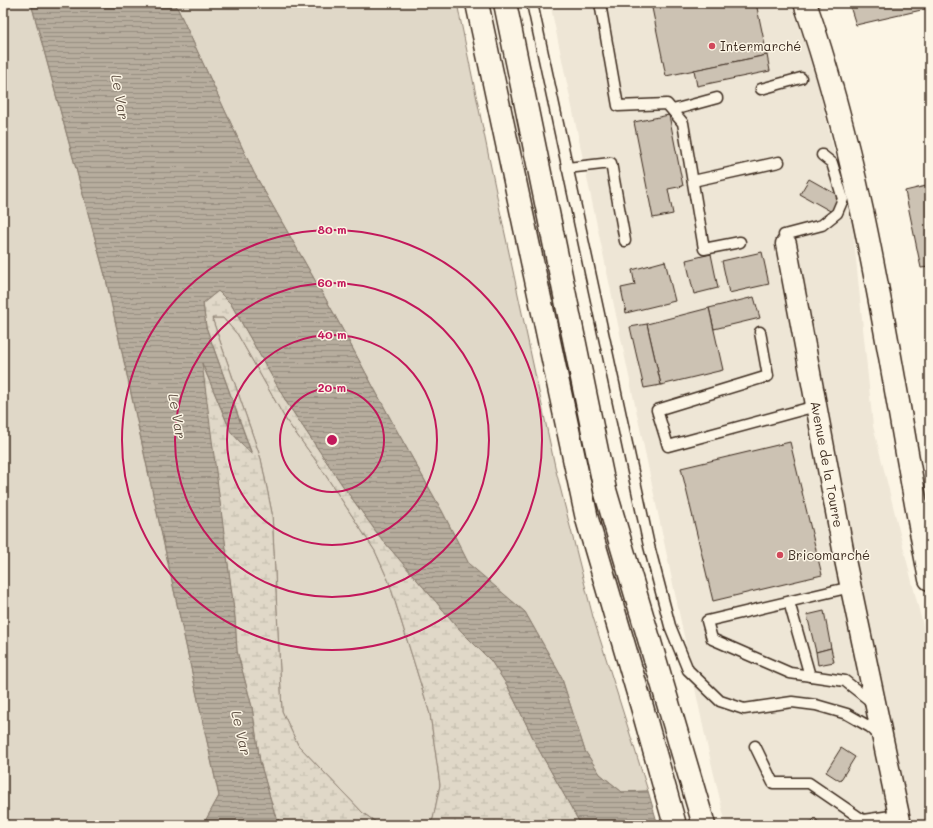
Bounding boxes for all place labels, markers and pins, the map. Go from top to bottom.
place label: Intermarché [720,37,801,54]
marker: Intermarché [707,41,717,51]
centre of rings [325,433,339,447]
place label: Bricomarché [788,546,870,563]
marker: Bricomarché [775,550,785,560]

